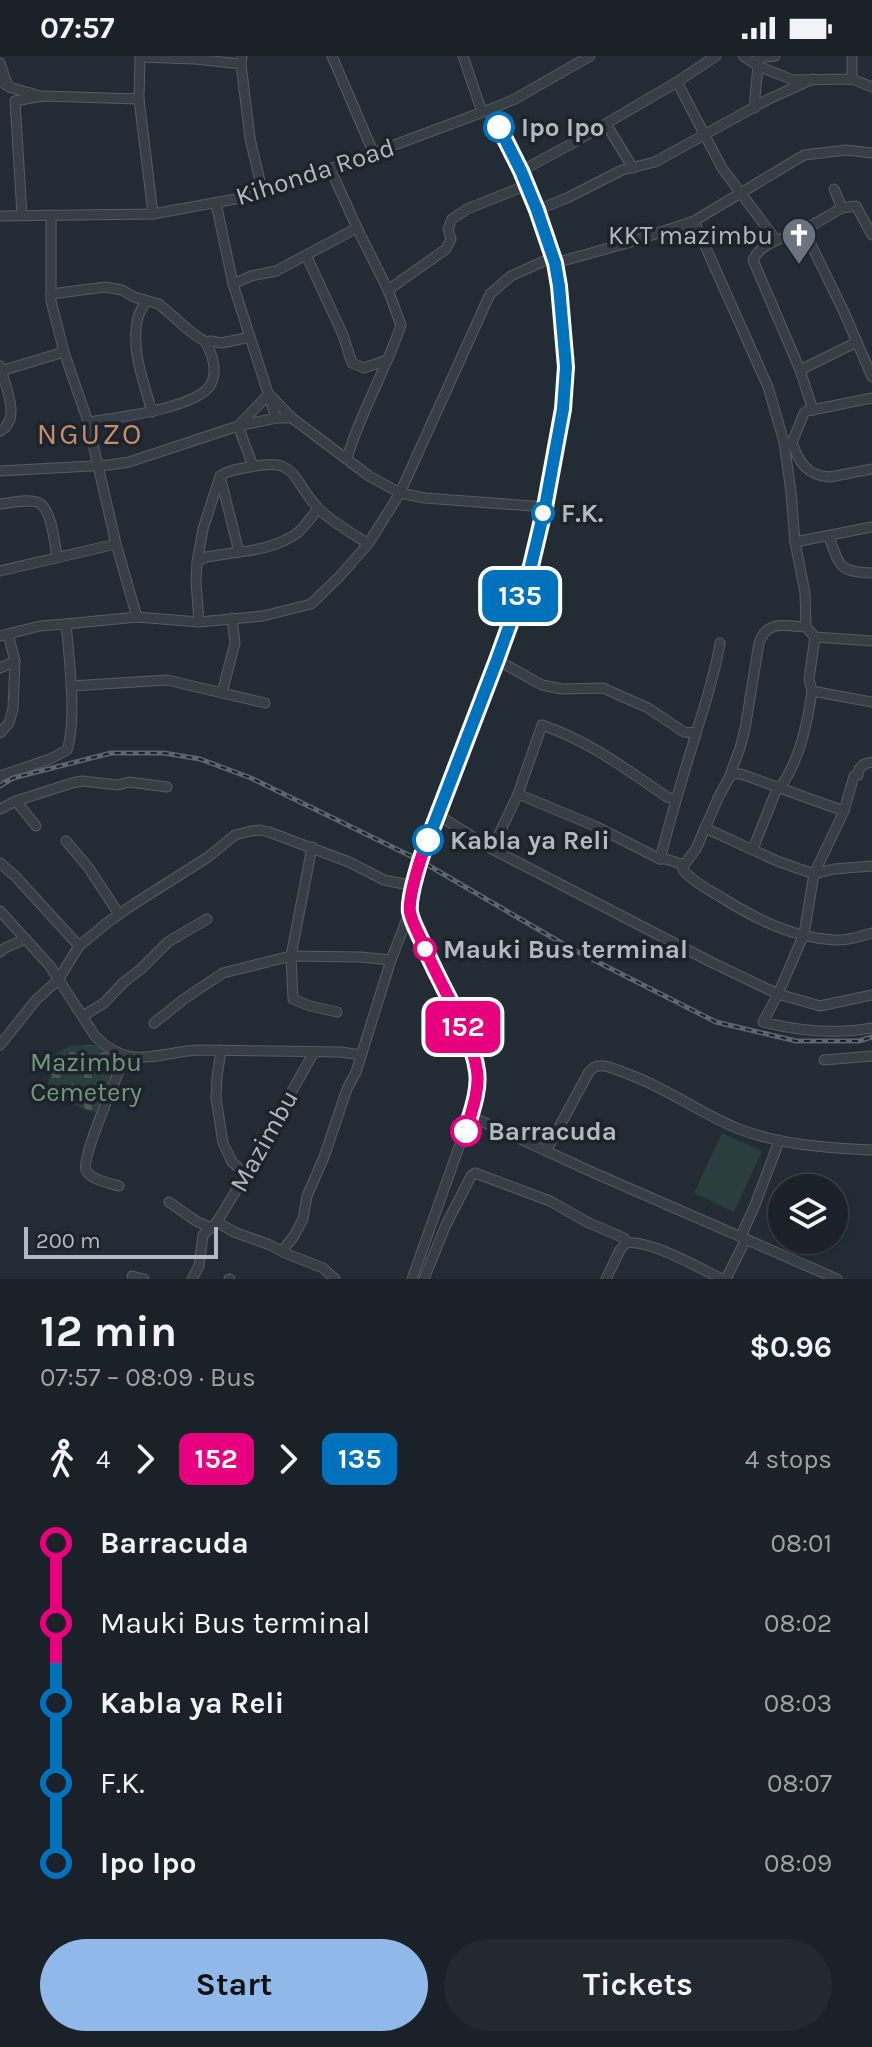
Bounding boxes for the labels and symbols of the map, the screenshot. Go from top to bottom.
marker: Ipo Ipo [484,112,514,142]
place label: Ipo Ipo [521,112,605,143]
street label: Kihonda Road [232,132,398,212]
church icon: KKT mazimbu [780,216,818,266]
place label: KKT mazimbu [608,220,773,251]
district label: NGUZO [37,416,143,452]
place label: F.K. [561,498,603,529]
marker: F.K. [532,502,554,524]
line badge: 135 [474,570,566,622]
marker: Kabla ya Reli [413,825,443,855]
place label: Kabla ya Reli [450,825,610,856]
place label: Mauki Bus terminal [443,934,688,965]
marker: Mauki Bus terminal [414,938,436,960]
line badge: 152 [417,1001,509,1053]
park label: Mazimbu Cemetery [30,1047,142,1108]
street label: Mazimbu [223,1085,305,1197]
marker: Barracuda [451,1116,481,1146]
place label: Barracuda [488,1116,617,1147]
scale bar [24,1223,218,1259]

